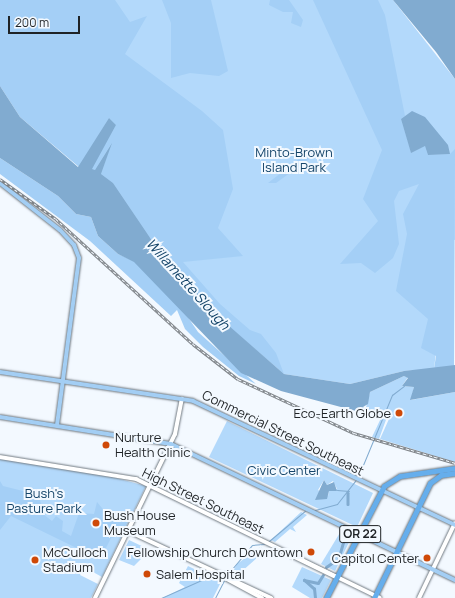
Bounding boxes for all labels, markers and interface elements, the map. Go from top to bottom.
scale bar [10,8,82,34]
text: 200 m [15,14,49,31]
park label: Minto-Brown Island Park [255,145,333,176]
water label: Willamette Slough [143,235,233,333]
street label: Commercial Street Southeast [200,387,366,479]
place label: Eco-Earth Globe [293,405,391,421]
marker: Eco-Earth Globe [394,408,404,418]
place label: Nurture Health Clinic [115,430,190,461]
marker: Nurture Health Clinic [100,439,112,451]
park label: Civic Center [247,462,321,478]
street label: High Street Southeast [139,465,267,537]
park label: Bush's Pasture Park [6,486,82,517]
place label: Bush House Museum [104,508,176,539]
marker: Bush House Museum [91,518,101,528]
road number: OR 22 [339,524,381,544]
place label: Fellowship Church Downtown [127,544,303,560]
place label: McCulloch Stadium [43,545,107,576]
marker: Fellowship Church Downtown [306,547,316,557]
place label: Capitol Center [332,550,419,566]
marker: Capitol Center [422,553,432,563]
marker: McCulloch Stadium [30,555,40,565]
place label: Salem Hospital [156,566,245,582]
marker: Salem Hospital [141,568,153,580]

